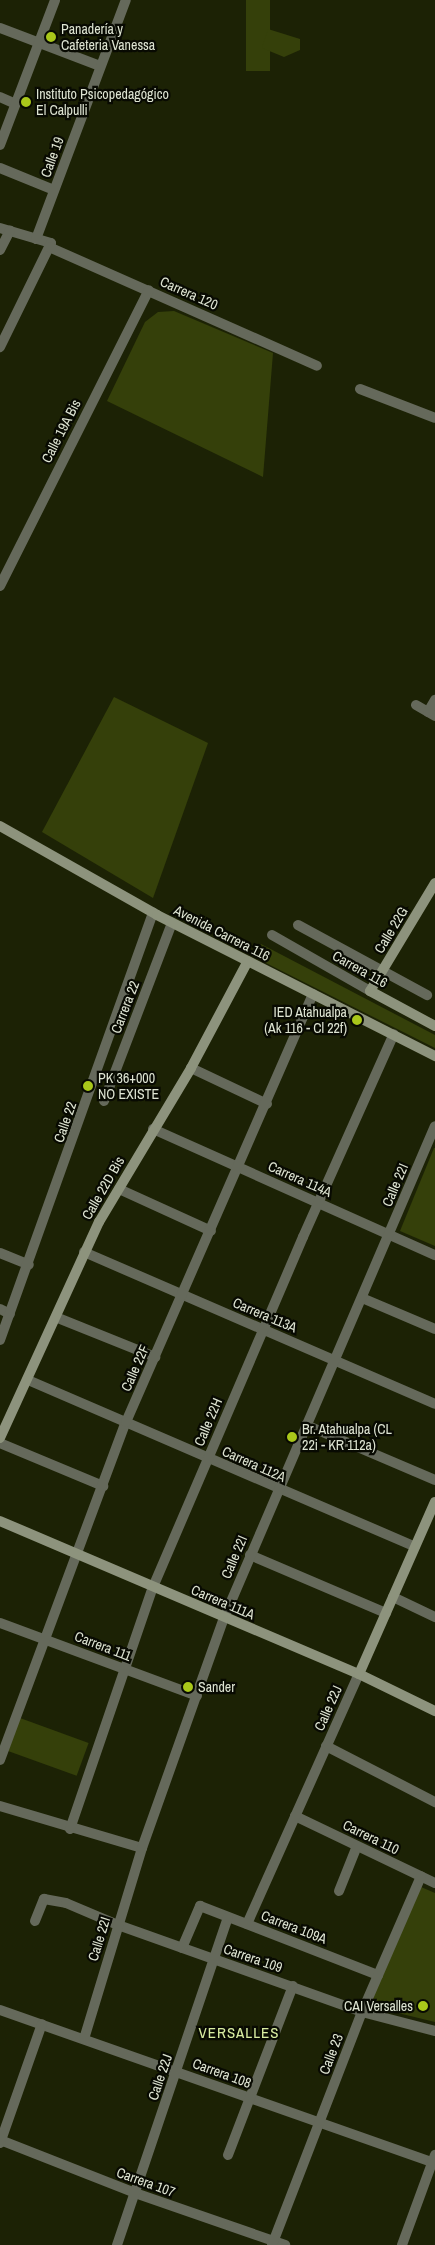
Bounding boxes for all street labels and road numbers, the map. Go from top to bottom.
street label: Calle 19 [37,134,67,180]
street label: Carrera 120 [158,273,220,313]
street label: Calle 19A Bis [38,396,84,466]
street label: Avenida Carrera 116 [171,902,273,964]
street label: Calle 22G [371,904,411,956]
street label: Carrera 116 [330,947,390,991]
street label: Carrera 22 [107,978,143,1036]
street label: Calle 22 [50,1099,80,1145]
street label: Calle 22D Bis [78,1153,128,1223]
street label: Carrera 114A [265,1157,335,1201]
street label: Calle 22I [378,1161,412,1209]
street label: Carrera 113A [230,1294,300,1336]
street label: Calle 22F [117,1342,153,1394]
street label: Calle 22H [190,1396,226,1448]
street label: Carrera 112A [219,1442,289,1486]
street label: Calle 22I [217,1533,251,1581]
street label: Carrera 111A [189,1581,257,1623]
street label: Carrera 111 [72,1627,134,1665]
street label: Calle 22J [311,1683,345,1733]
street label: Carrera 110 [340,1816,402,1858]
street label: Carrera 109A [259,1907,329,1947]
street label: Calle 22I [84,1915,114,1963]
street label: Carrera 109 [221,1940,285,1976]
street label: Calle 23 [316,2031,346,2077]
street label: Calle 22J [144,2052,176,2102]
street label: Carrera 108 [190,2055,254,2091]
street label: Carrera 107 [114,2164,178,2200]

